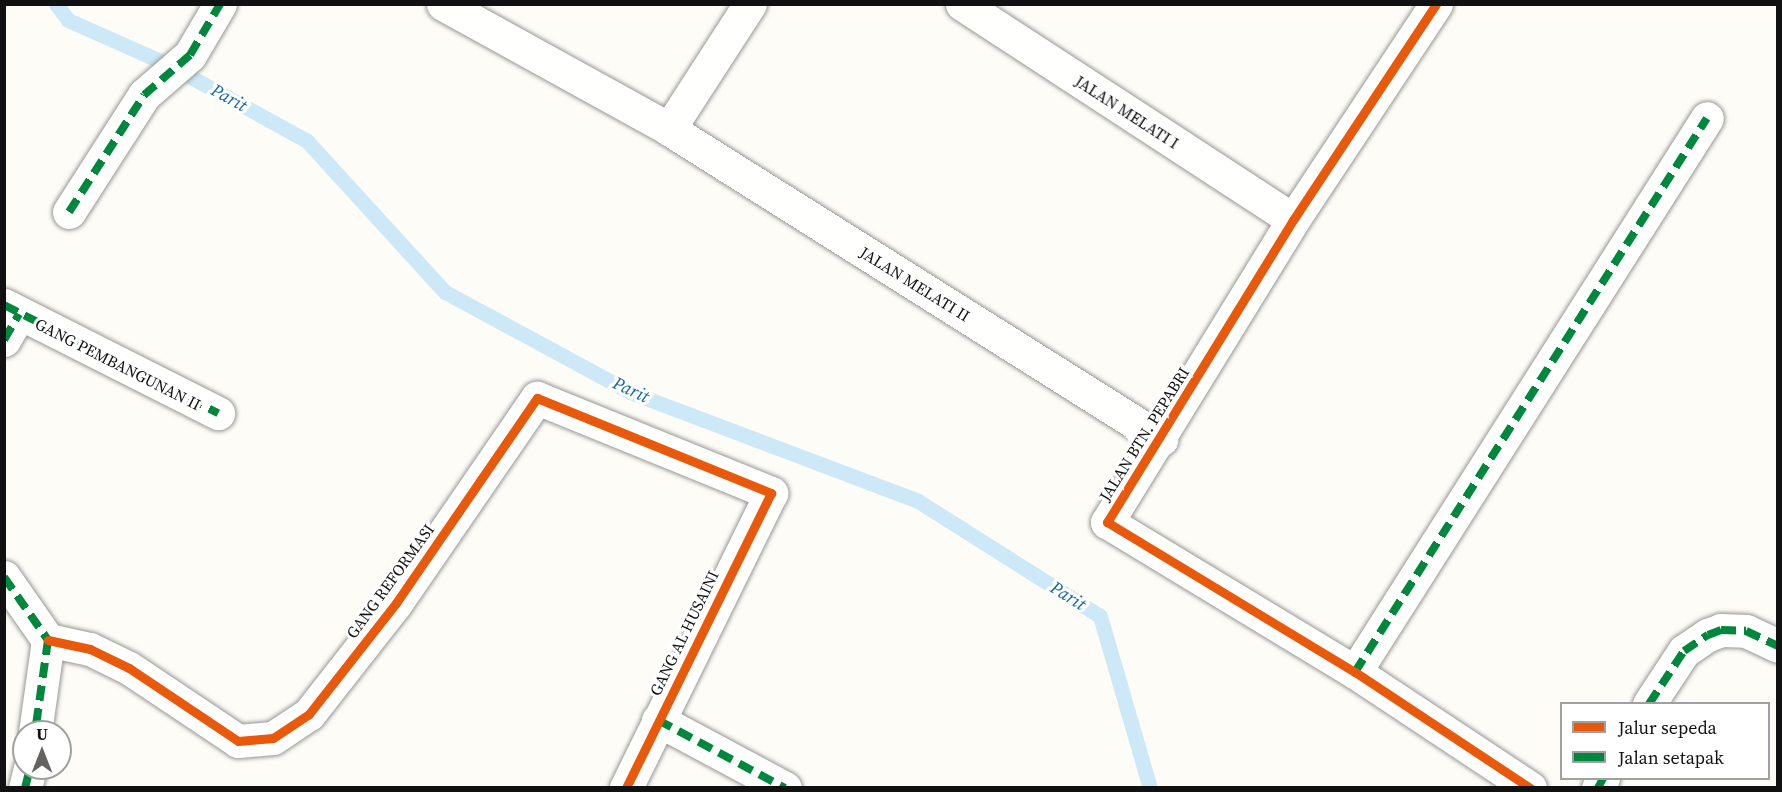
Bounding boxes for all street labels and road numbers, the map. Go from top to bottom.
street label: JALAN MELATI I [1072,71,1182,153]
street label: JALAN MELATI II [857,243,973,325]
street label: GANG PEMBANGUNAN II [32,314,204,414]
street label: JALAN BTN. PEPABRI [1095,363,1193,505]
street label: GANG REFORMASI [342,520,438,642]
street label: GANG AL HUSAINI [645,567,723,699]

